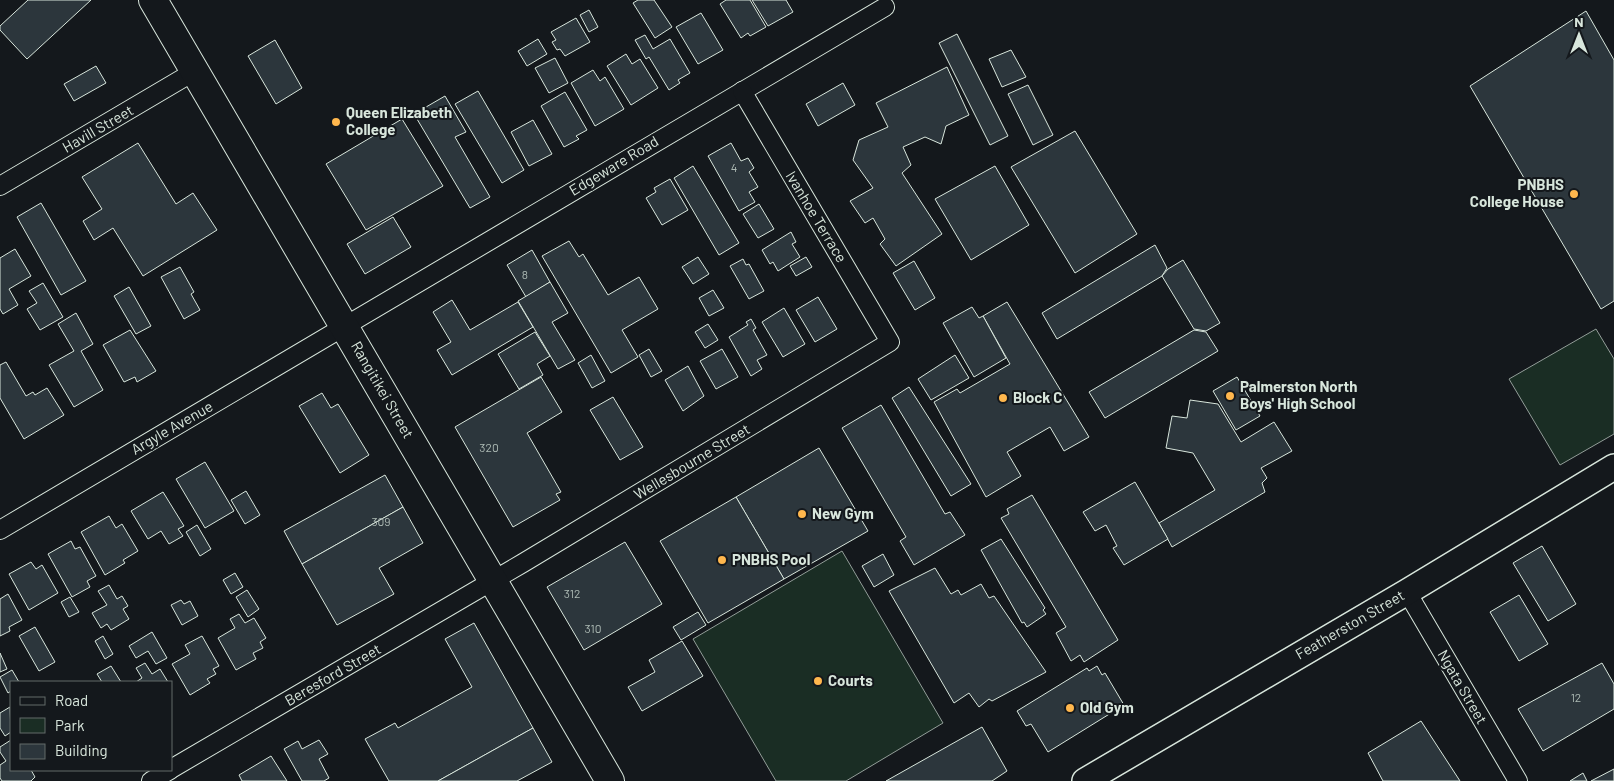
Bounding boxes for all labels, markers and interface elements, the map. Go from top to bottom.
north arrow [1554,10,1604,60]
text: N [1574,13,1584,30]
street label: Havill Street [59,101,136,156]
place label: Queen Elizabeth College [346,103,452,138]
marker: Queen Elizabeth College [330,116,342,128]
street label: Edgeware Road [566,131,661,199]
house number: 4 [731,160,737,174]
street label: Ivanhoe Terrace [782,167,851,265]
place label: PNBHS College House [1470,175,1564,210]
marker: PNBHS College House [1568,188,1580,200]
house number: 8 [522,267,528,281]
street label: Rangitikei Street [348,338,418,441]
place label: Palmerston North Boys' High School [1240,377,1357,412]
place label: Block C [1013,388,1063,406]
marker: Palmerston North Boys' High School [1224,390,1236,402]
marker: Block C [997,392,1009,404]
street label: Argyle Avenue [127,396,216,458]
street label: Wellesbourne Street [630,419,753,503]
house number: 320 [479,440,499,454]
place label: New Gym [812,504,874,522]
marker: New Gym [796,508,808,520]
house number: 309 [371,514,391,528]
place label: PNBHS Pool [732,550,810,568]
marker: PNBHS Pool [716,554,728,566]
house number: 312 [564,586,580,600]
street label: Featherston Street [1292,586,1407,663]
house number: 310 [584,621,602,635]
street label: Beresford Street [281,639,384,709]
street label: Ngata Street [1434,646,1491,727]
place label: Courts [828,671,873,689]
marker: Courts [812,675,824,687]
legend [10,681,172,771]
house number: 12 [1571,690,1581,704]
text: Road [55,691,88,709]
place label: Old Gym [1080,698,1134,716]
marker: Old Gym [1064,702,1076,714]
text: Park [55,716,85,734]
text: Building [55,741,108,759]

